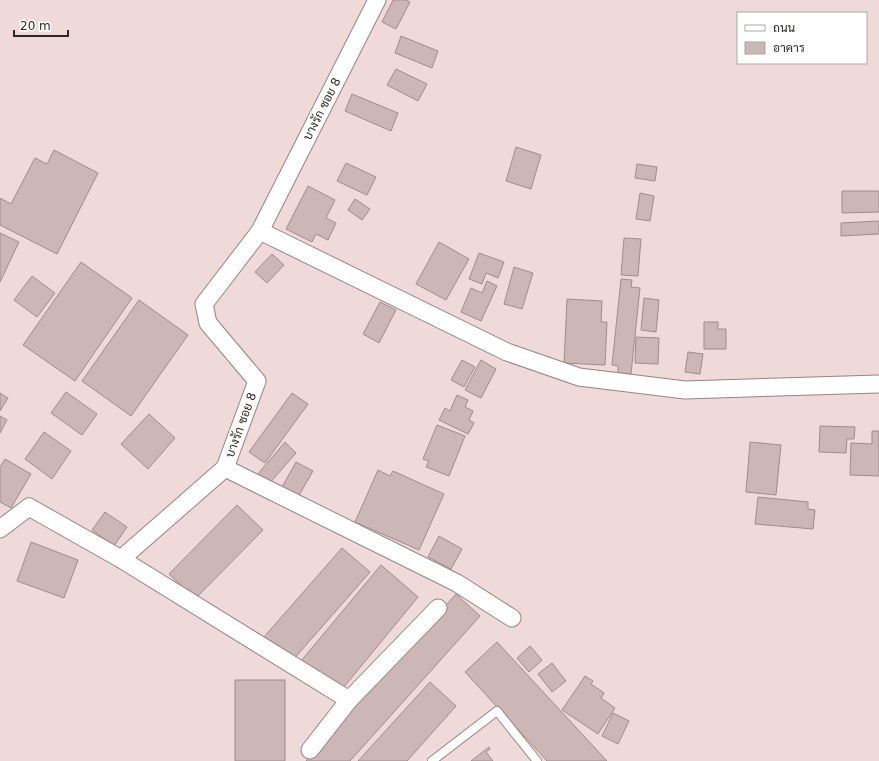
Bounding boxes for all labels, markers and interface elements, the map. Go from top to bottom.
scale bar [14,12,68,38]
legend [737,12,867,64]
text: 20 m [20,19,51,33]
text: ถนน [773,21,796,35]
text: อาคาร [773,41,805,55]
street label: บางรัก ซอย 8 [300,75,344,143]
street label: บางรัก ซอย 8 [223,391,259,459]

